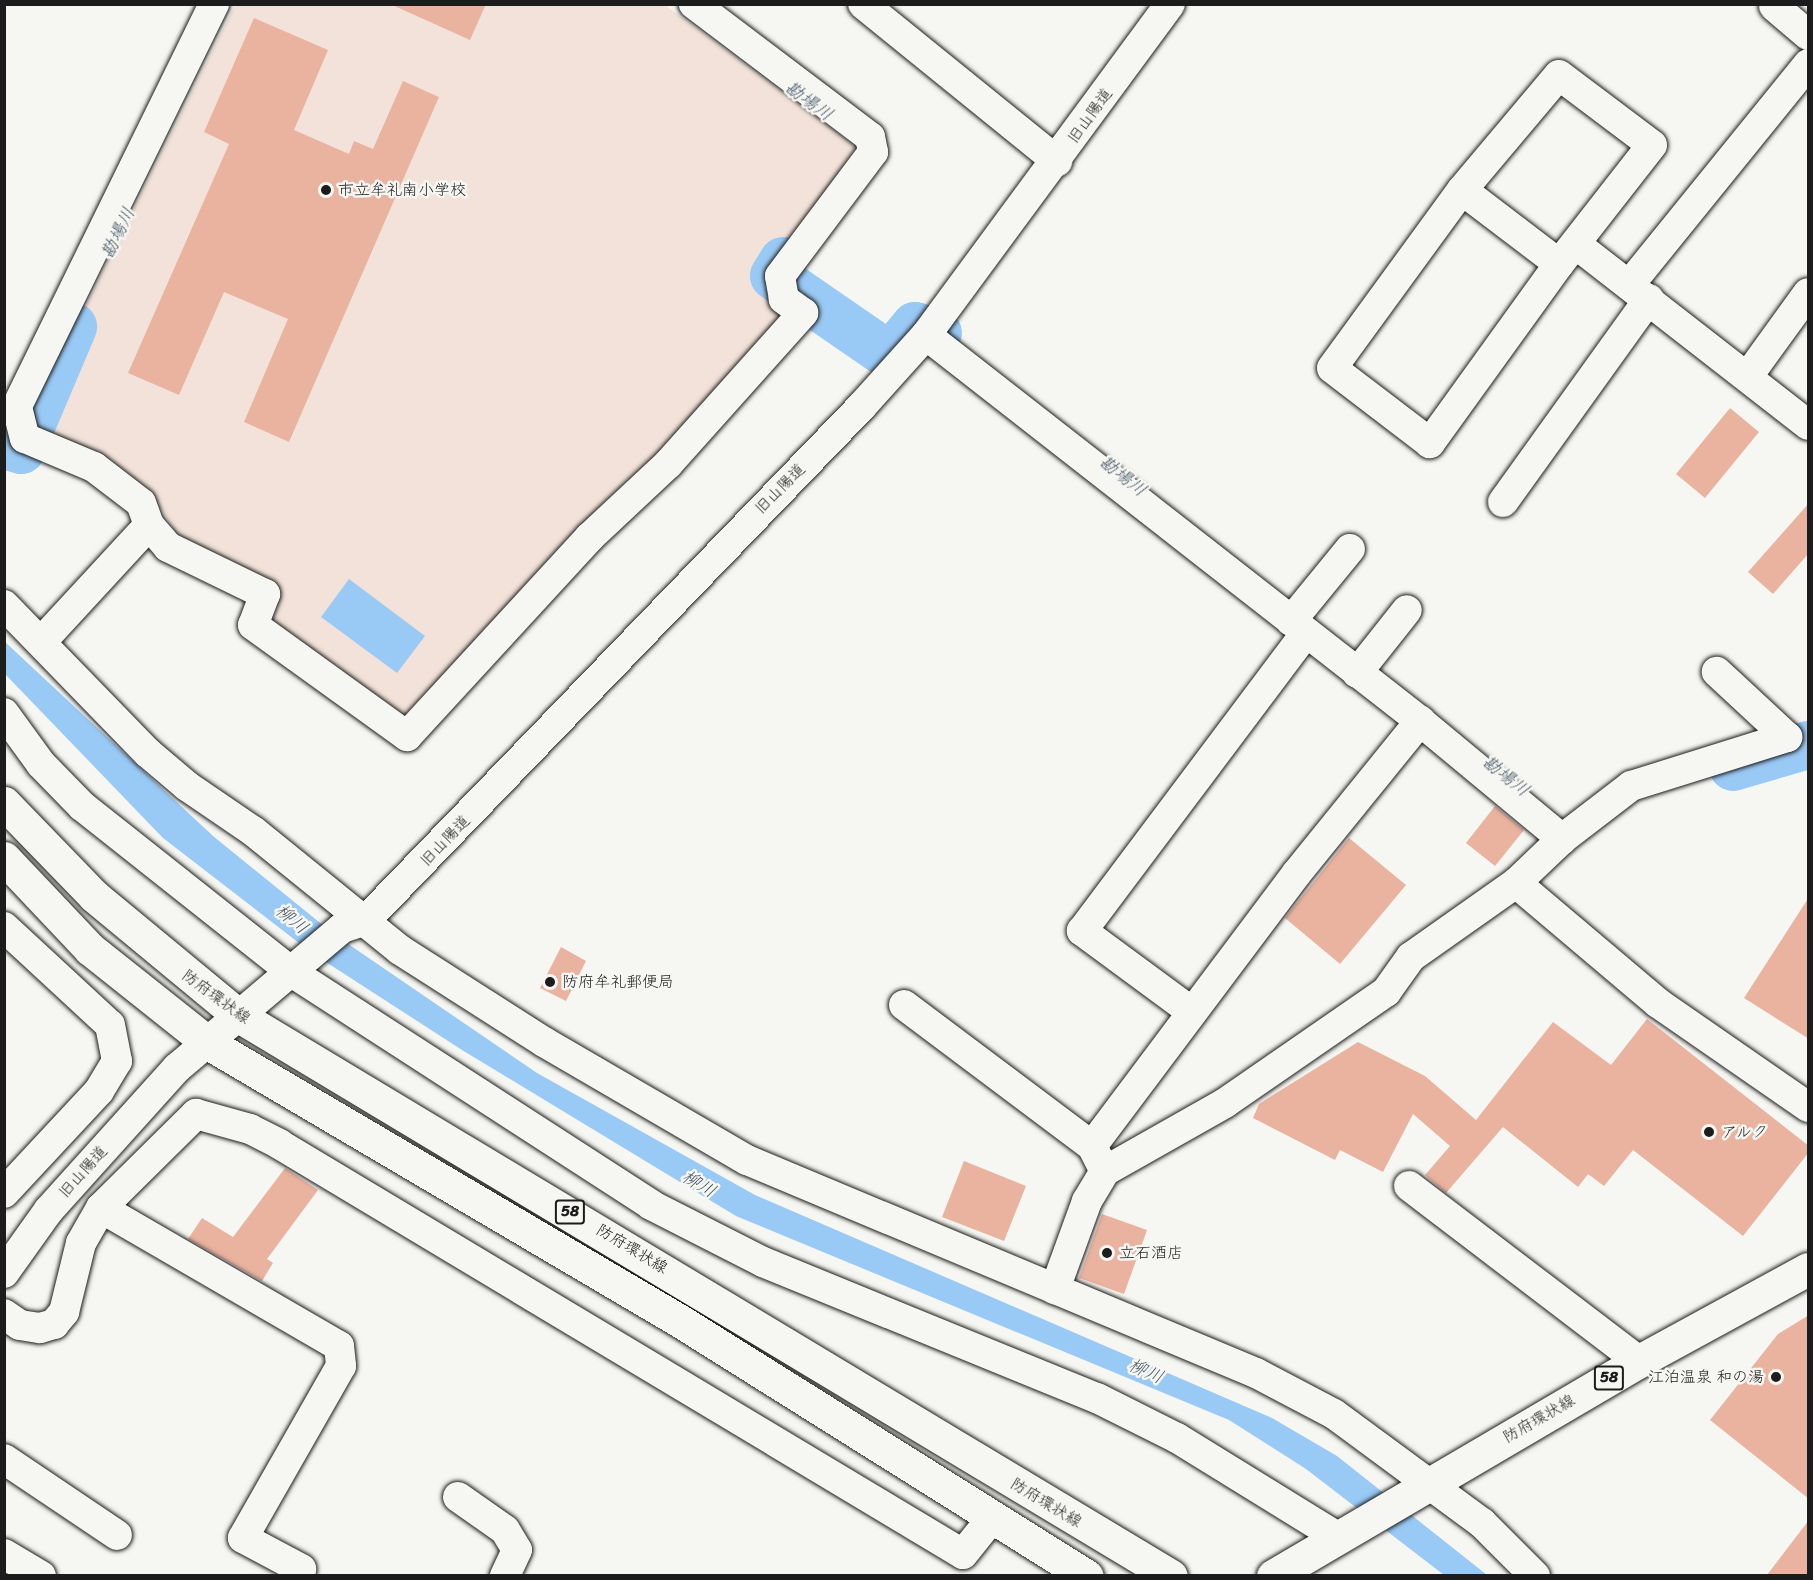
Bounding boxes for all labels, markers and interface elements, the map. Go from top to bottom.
water label: 勘場川 [781,76,837,126]
street label: 旧山陽道 [1063,84,1117,148]
place label: 市立牟礼南小学校 [338,180,466,200]
marker: 市立牟礼南小学校 [319,183,333,197]
water label: 勘場川 [96,204,140,262]
water label: 勘場川 [1095,451,1151,501]
street label: 旧山陽道 [751,460,809,518]
water label: 勘場川 [1478,751,1534,801]
street label: 旧山陽道 [416,811,474,871]
water label: 柳川 [271,899,313,939]
street label: 防府環状線 [178,966,254,1028]
place label: 防府牟礼郵便局 [562,972,674,992]
marker: 防府牟礼郵便局 [543,975,557,989]
place label: アルク [1721,1122,1769,1142]
marker: アルク [1702,1125,1716,1139]
street label: 旧山陽道 [54,1142,112,1202]
water label: 柳川 [678,1165,720,1203]
road number: 58 [554,1200,586,1224]
street label: 防府環状線 [593,1220,671,1278]
place label: 立石酒店 [1119,1243,1183,1263]
marker: 立石酒店 [1100,1246,1114,1260]
water label: 柳川 [1125,1354,1167,1388]
road number: 58 [1592,1366,1626,1390]
place label: 江泊温泉 和の湯 [1648,1367,1764,1387]
marker: 江泊温泉 和の湯 [1769,1370,1783,1384]
street label: 防府環状線 [1500,1391,1578,1447]
street label: 防府環状線 [1007,1474,1085,1532]

